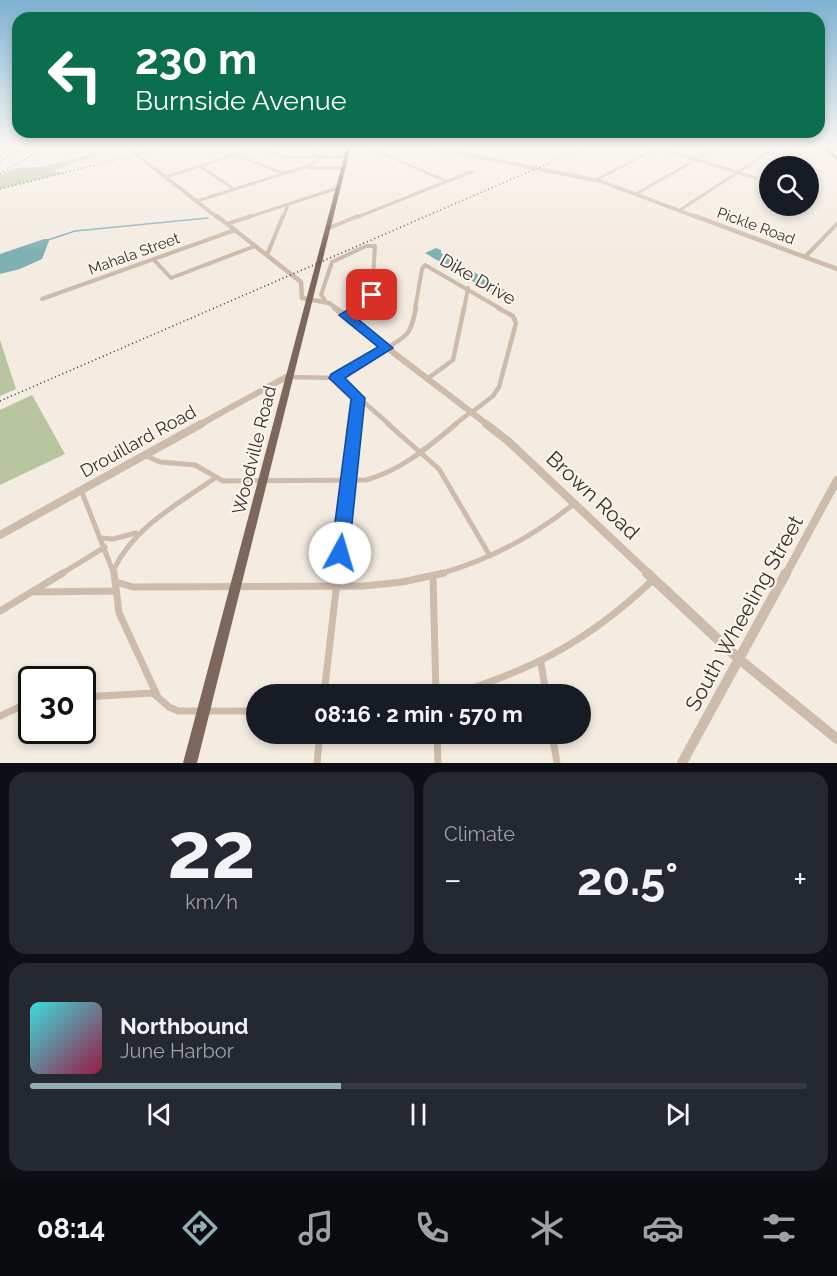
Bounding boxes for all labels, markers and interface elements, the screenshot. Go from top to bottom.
text: 230 m [135,35,257,84]
icon: left [36,36,114,114]
text: Burnside Avenue [135,85,347,116]
map controls [759,156,819,216]
button: search [759,156,819,216]
street label: Pickle Road [715,204,797,248]
street label: Mahala Street [86,229,182,279]
street label: Dike Drive [436,249,520,309]
pin [346,269,397,320]
icon: arrive [355,278,388,311]
street label: Woodville Road [228,383,280,517]
street label: Drouillard Road [77,401,199,481]
street label: Brown Road [541,446,645,544]
street label: South Wheeling Street [680,511,808,715]
position arrow [308,521,372,585]
speed limit sign: 30 [18,666,96,744]
text: 08:16 · 2 min · 570 m [314,701,523,727]
text: 22 [168,805,255,896]
text: Climate [444,822,515,846]
text: 20.5° [577,853,678,906]
text: − [444,860,462,899]
text: + [793,860,807,899]
text: km/h [185,890,238,914]
text: Northbound [120,1013,249,1039]
text: June Harbor [120,1039,234,1063]
icon: previous [143,1098,176,1131]
icon: pause [402,1098,435,1131]
icon: next [661,1098,694,1131]
icon: directions [179,1207,221,1249]
icon: music [295,1207,337,1249]
icon: phone [411,1207,453,1249]
icon: climate [526,1207,568,1249]
icon: car [642,1207,684,1249]
icon: filters [758,1207,800,1249]
text: 08:14 [37,1213,105,1244]

